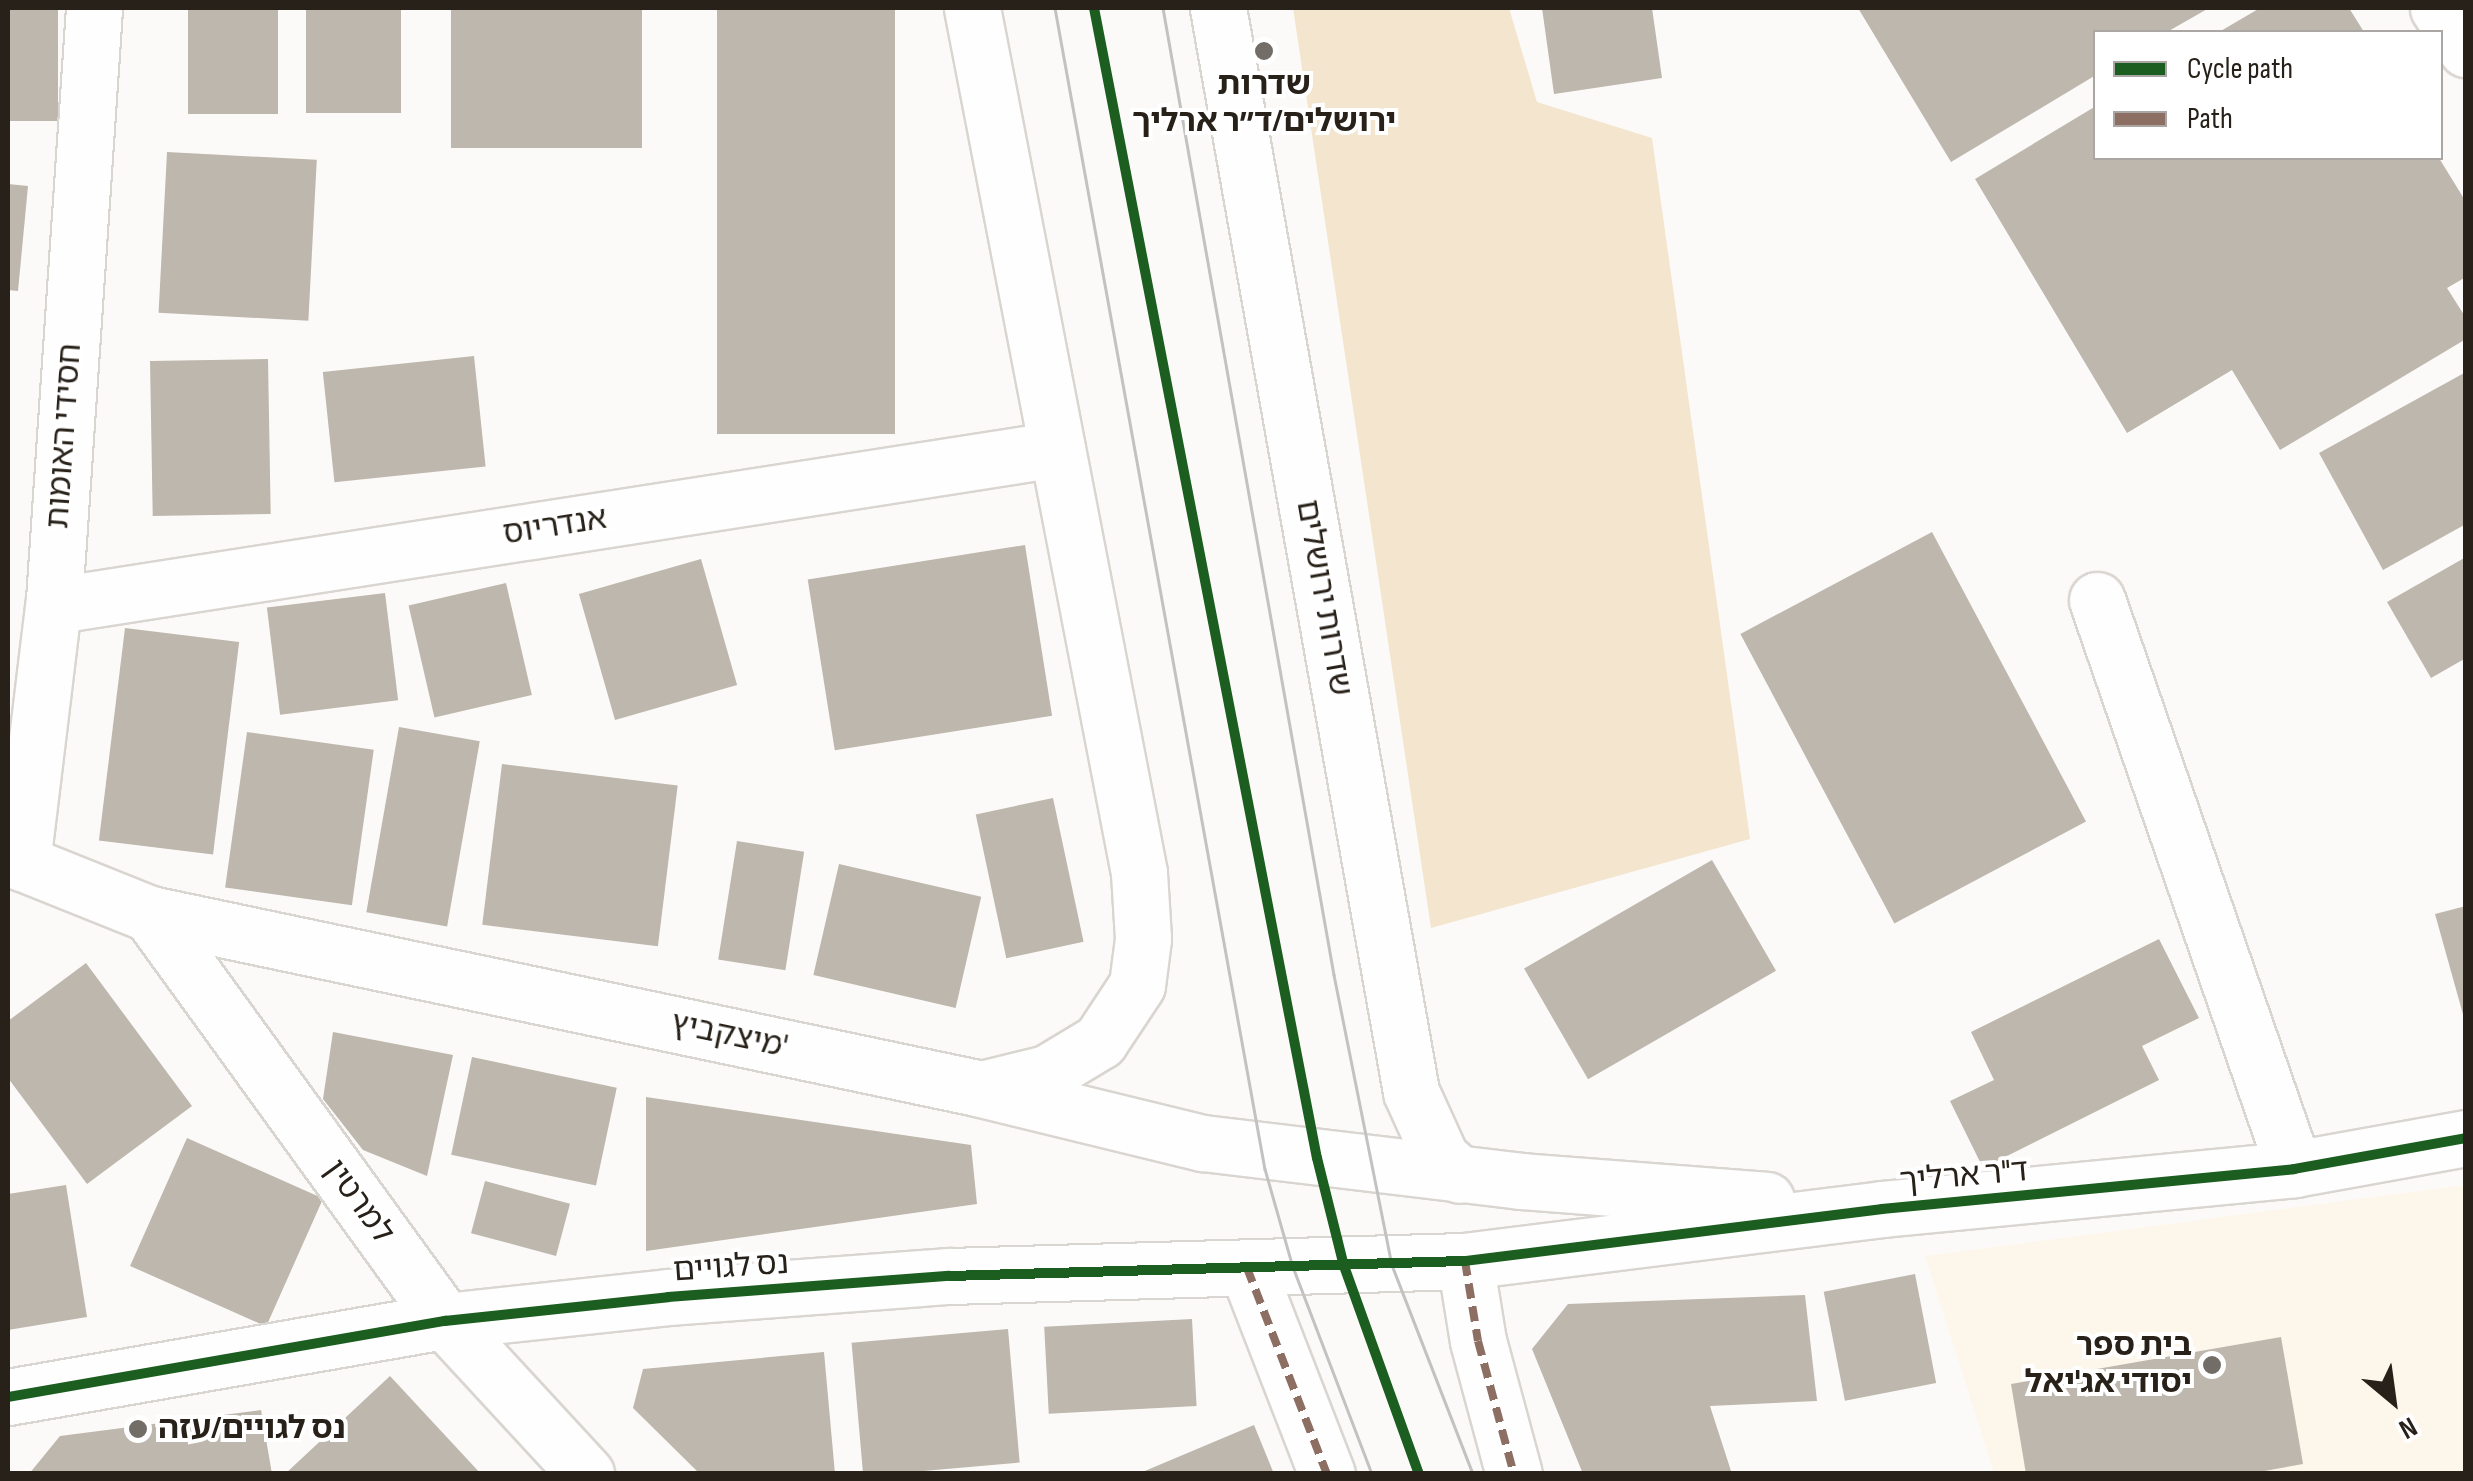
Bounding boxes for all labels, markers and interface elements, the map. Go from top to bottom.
legend [2093,30,2443,160]
marker: שדרות ירושלים/ד״ר ארליך [1253,40,1275,62]
text: Cycle path [2187,51,2293,87]
place label: שדרות ירושלים/ד״ר ארליך [1132,67,1396,142]
text: Path [2187,101,2233,137]
street label: חסידי האומות [39,342,91,530]
street label: שדרות ירושלים [1287,497,1359,699]
street label: אנדריוס [500,500,610,554]
street label: מיצקביץ' [667,1005,791,1067]
street label: ד"ר ארליך [1898,1152,2030,1202]
street label: למרטין [315,1153,401,1251]
street label: נס לגויים [672,1245,790,1291]
place label: בית ספר יסודי אג'יאל [2025,1328,2192,1403]
north arrow [2343,1351,2443,1451]
marker: בית ספר יסודי אג'יאל [2201,1354,2223,1376]
place label: נס לגויים/עזה [158,1410,346,1448]
text: N [2393,1410,2422,1446]
marker: נס לגויים/עזה [127,1418,149,1440]

